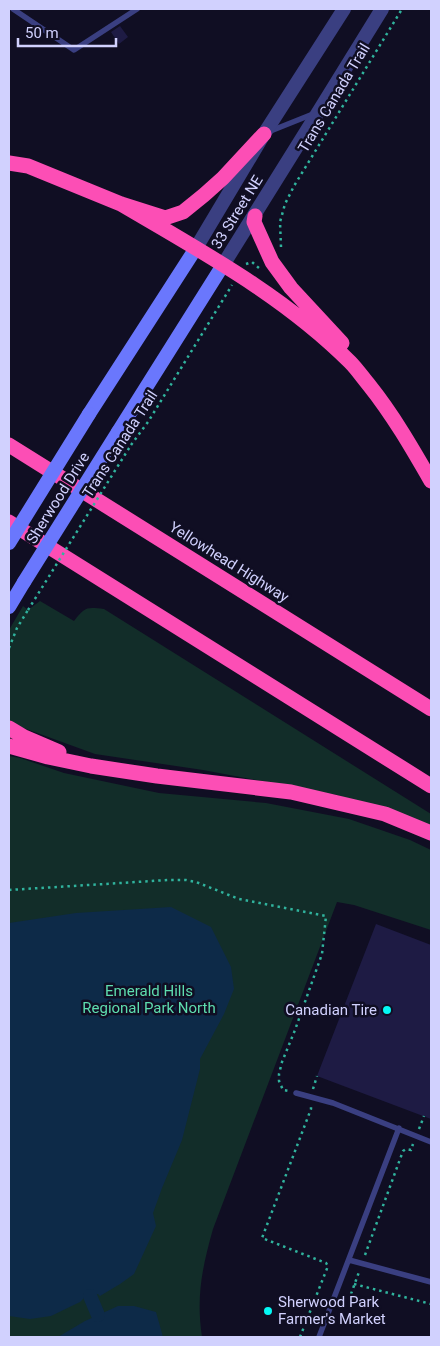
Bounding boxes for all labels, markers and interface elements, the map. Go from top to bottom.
scale bar [18,15,115,47]
text: 50 m [25,24,59,42]
street label: Trans Canada Trail [294,40,374,156]
street label: 33 Street NE [207,172,267,252]
street label: Trans Canada Trail [79,387,161,501]
street label: Sherwood Drive [23,449,93,547]
street label: Yellowhead Highway [166,518,292,606]
park label: Emerald Hills Regional Park North [82,982,216,1017]
place label: Canadian Tire [285,1001,377,1019]
marker: Canadian Tire [381,1004,393,1016]
place label: Sherwood Park Farmer's Market [278,1293,386,1328]
marker: Sherwood Park Farmer's Market [262,1305,274,1317]

